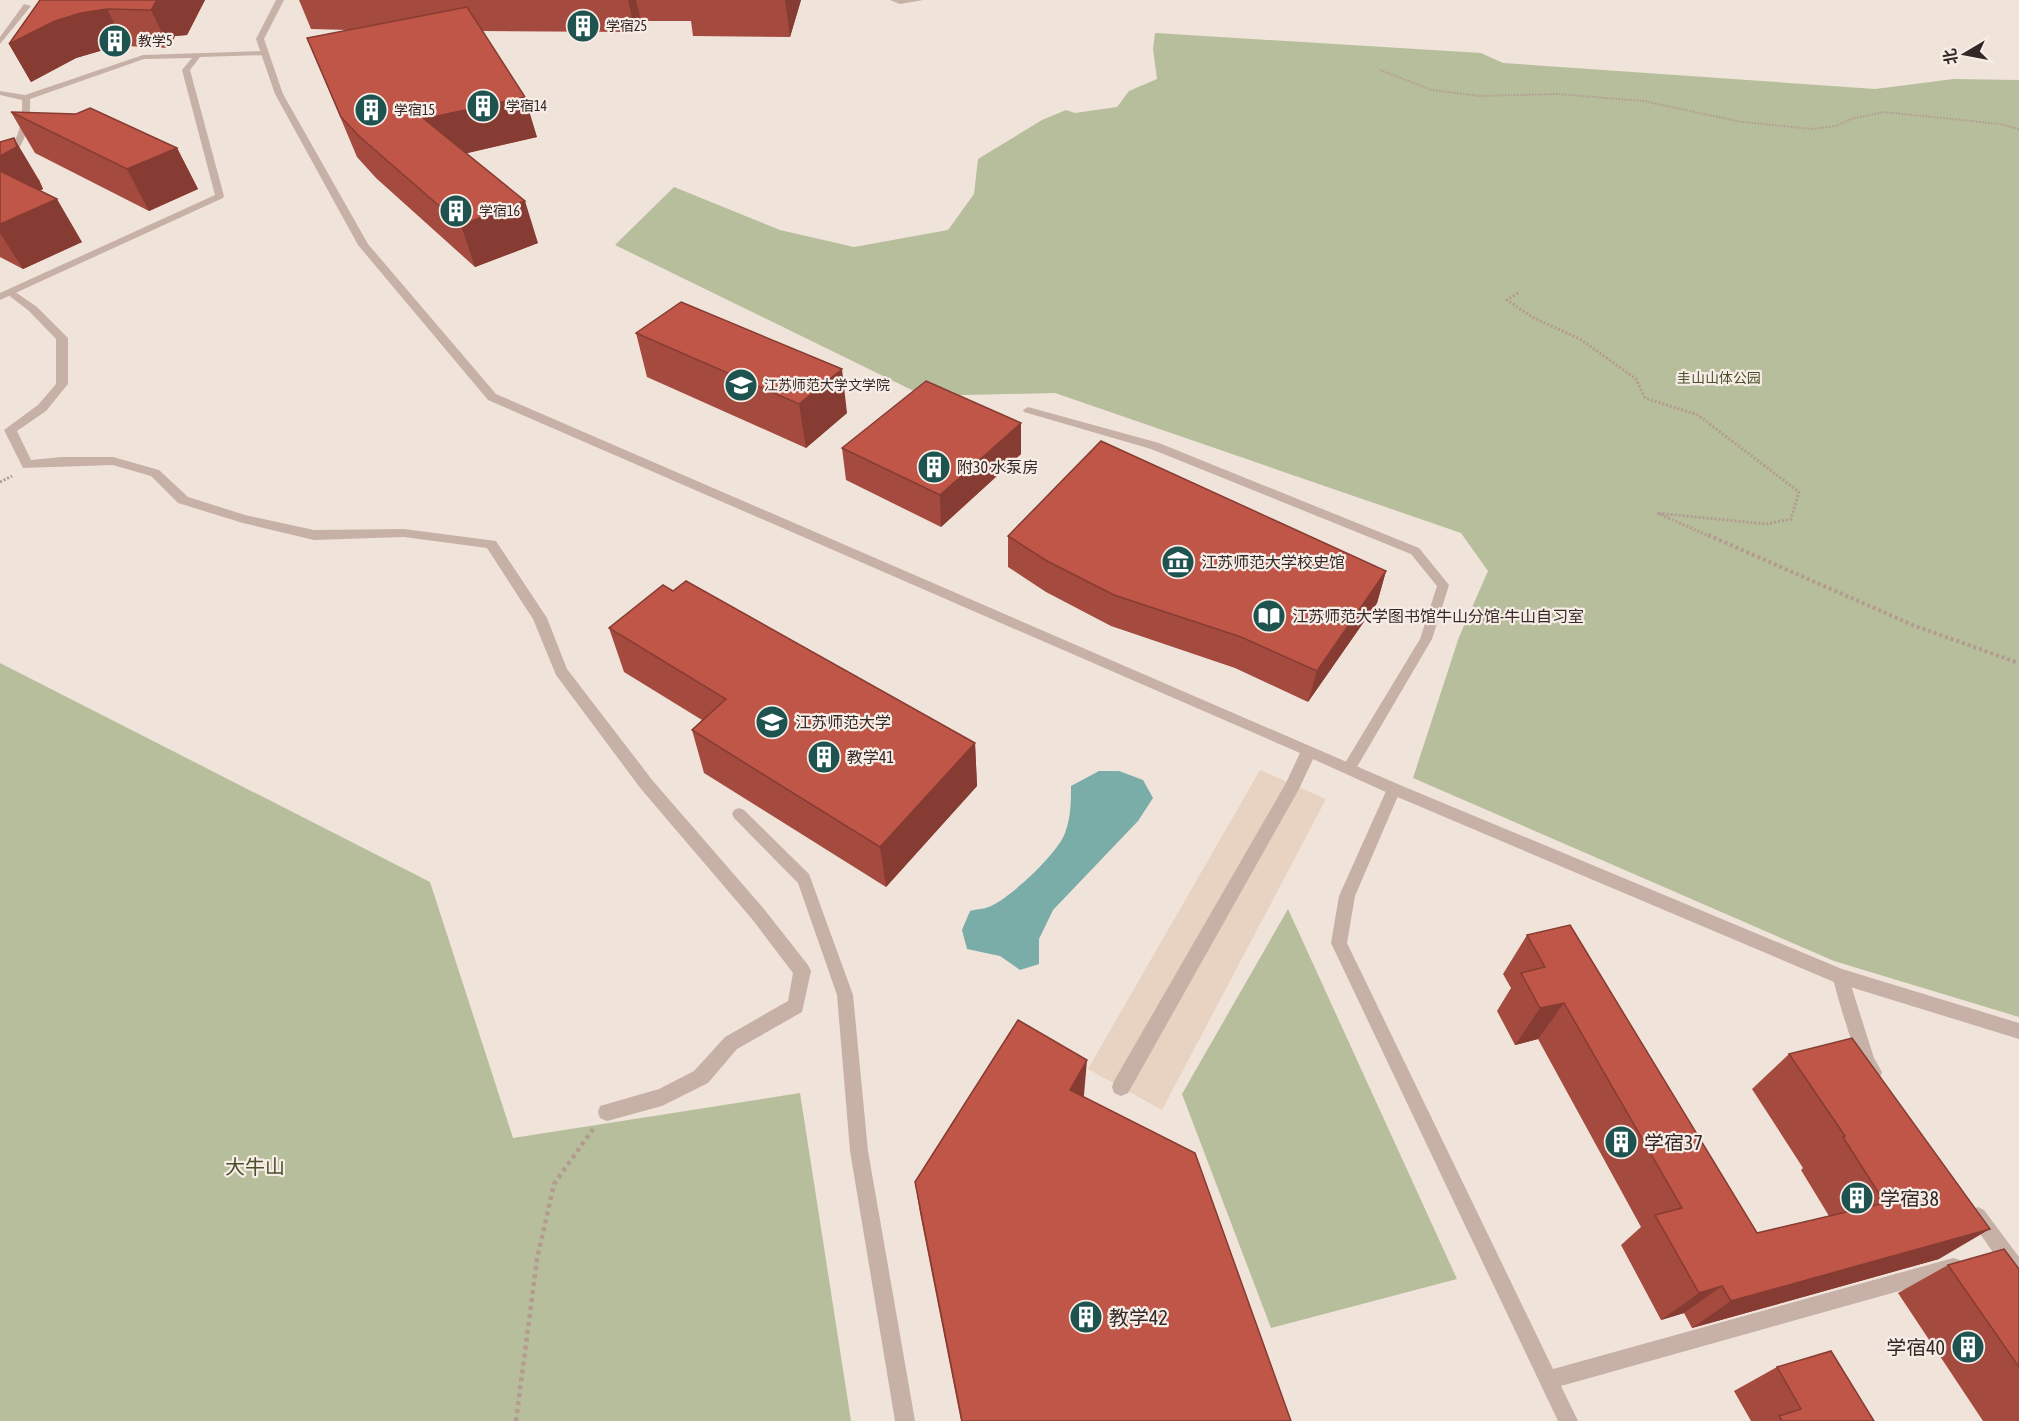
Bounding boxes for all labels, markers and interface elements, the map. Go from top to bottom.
building icon: 学宿25 [565,8,601,44]
place label: 学宿25 [606,18,647,34]
building icon: 教学5 [97,23,133,59]
north arrow [1935,24,1995,84]
place label: 教学5 [138,33,173,49]
text: 北 [1940,47,1960,66]
building icon: 学宿14 [465,88,501,124]
building icon: 学宿15 [353,92,389,128]
place label: 学宿14 [506,98,548,114]
place label: 学宿15 [394,102,435,118]
building icon: 学宿16 [438,193,474,229]
place label: 学宿16 [479,203,521,219]
school or university icon: 江苏师范大学文学院 [723,367,759,403]
park label: 圭山山体公园 [1677,370,1761,386]
place label: 江苏师范大学文学院 [764,377,890,393]
building icon: 附30 水泵房 [916,449,952,485]
place label: 附30 水泵房 [957,458,1038,476]
museum icon: 江苏师范大学校史馆 [1160,544,1196,580]
place label: 江苏师范大学校史馆 [1201,553,1345,571]
library icon: 江苏师范大学图书馆牛山分馆-牛山自习室 [1251,598,1287,634]
place label: 江苏师范大学图书馆牛山分馆-牛山自习室 [1292,607,1584,625]
school or university icon: 江苏师范大学 [754,704,790,740]
place label: 江苏师范大学 [795,713,891,731]
building icon: 教学41 [806,739,842,775]
place label: 教学41 [847,748,894,766]
building icon: 学宿37 [1603,1124,1639,1160]
place label: 学宿37 [1644,1131,1703,1154]
park label: 大牛山 [225,1155,285,1178]
building icon: 学宿38 [1839,1180,1875,1216]
place label: 学宿38 [1880,1187,1939,1210]
building icon: 教学42 [1068,1299,1104,1335]
place label: 教学42 [1109,1306,1168,1329]
building icon: 学宿40 [1950,1329,1986,1365]
place label: 学宿40 [1886,1336,1945,1359]

